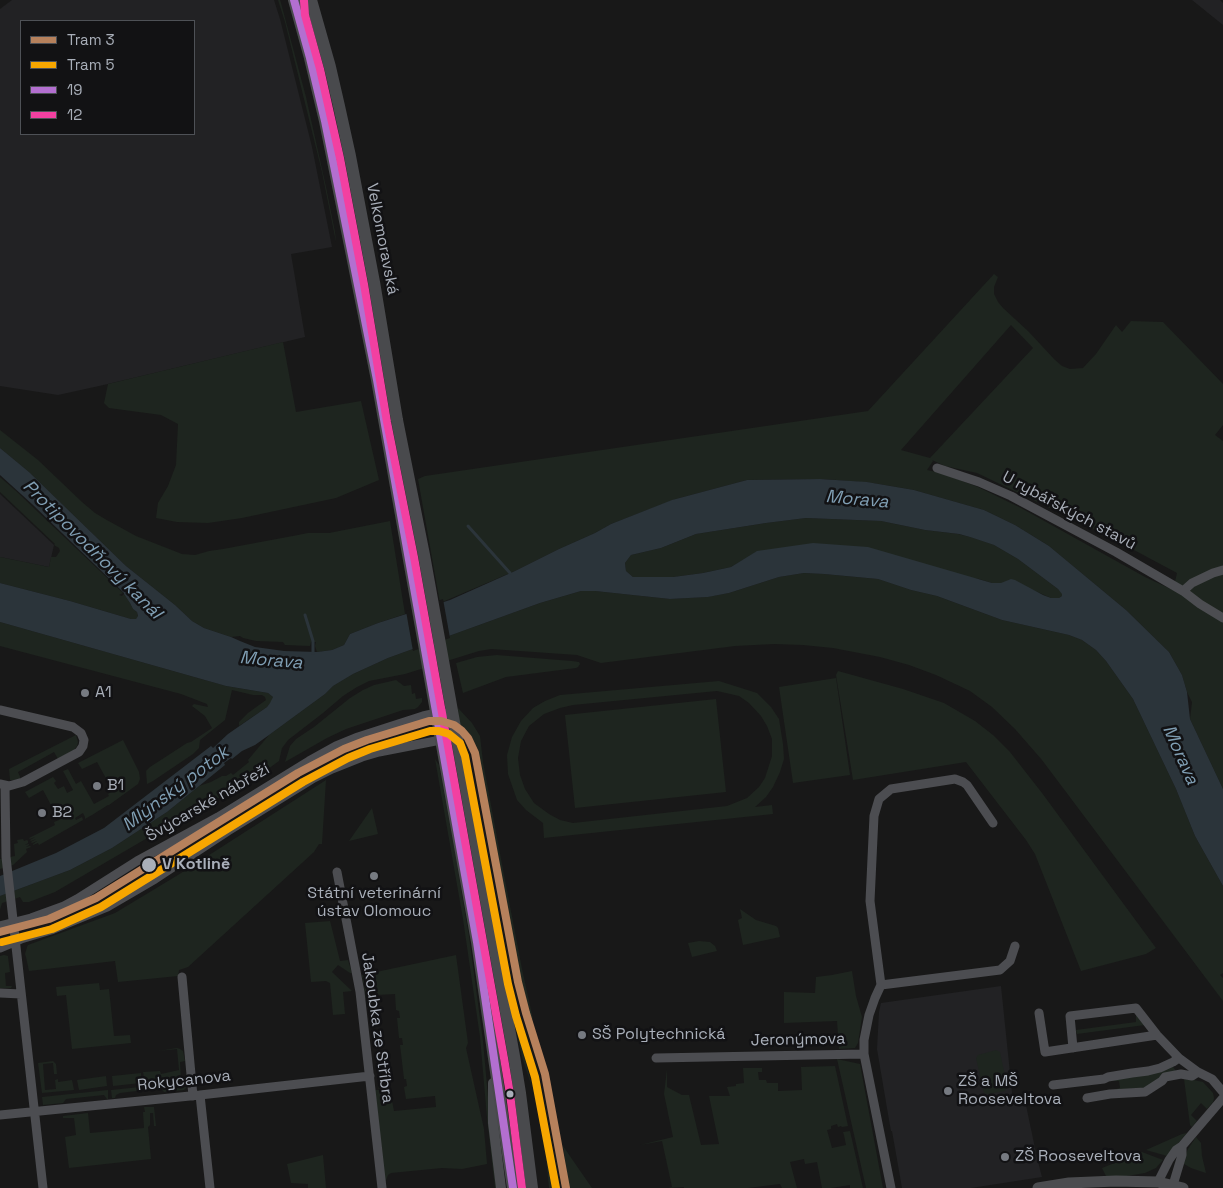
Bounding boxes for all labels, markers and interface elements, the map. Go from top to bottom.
legend [20,20,195,135]
text: Tram 3 [67,30,115,49]
text: Tram 5 [67,55,114,74]
text: 19 [67,80,82,99]
text: 12 [67,105,82,124]
street label: Velkomoravská [362,182,402,296]
street label: U rybářských stavů [999,468,1139,554]
water label: Protipovodňový kanál [18,476,166,624]
water label: Morava [825,487,889,513]
water label: Morava [239,648,303,674]
place label: A1 [95,683,112,703]
marker: A1 [79,687,91,699]
water label: Morava [1157,722,1203,788]
water label: Mlýnský potok [118,742,234,836]
street label: Švýcarské nábřeží [143,760,273,846]
place label: B1 [107,776,124,796]
marker: B1 [91,780,103,792]
place label: B2 [52,803,72,823]
marker: B2 [36,807,48,819]
place label: V Kotlině [162,855,230,875]
marker: V Kotlině [140,856,158,874]
marker: Státní veterinární ústav Olomouc [368,870,380,882]
place label: Státní veterinární ústav Olomouc [307,884,441,922]
street label: Jakoubka ze Stříbra [357,951,397,1105]
place label: SŠ Polytechnická [592,1025,726,1045]
marker: SŠ Polytechnická [576,1029,588,1041]
street label: Jeronýmova [751,1030,845,1050]
street label: Rokycanova [136,1067,232,1095]
place label: ZŠ a MŠ Rooseveltova [958,1072,1061,1110]
marker: ZŠ a MŠ Rooseveltova [942,1085,954,1097]
unlabelled marker [505,1089,515,1099]
place label: ZŠ Rooseveltova [1015,1147,1141,1167]
marker: ZŠ Rooseveltova [999,1151,1011,1163]

